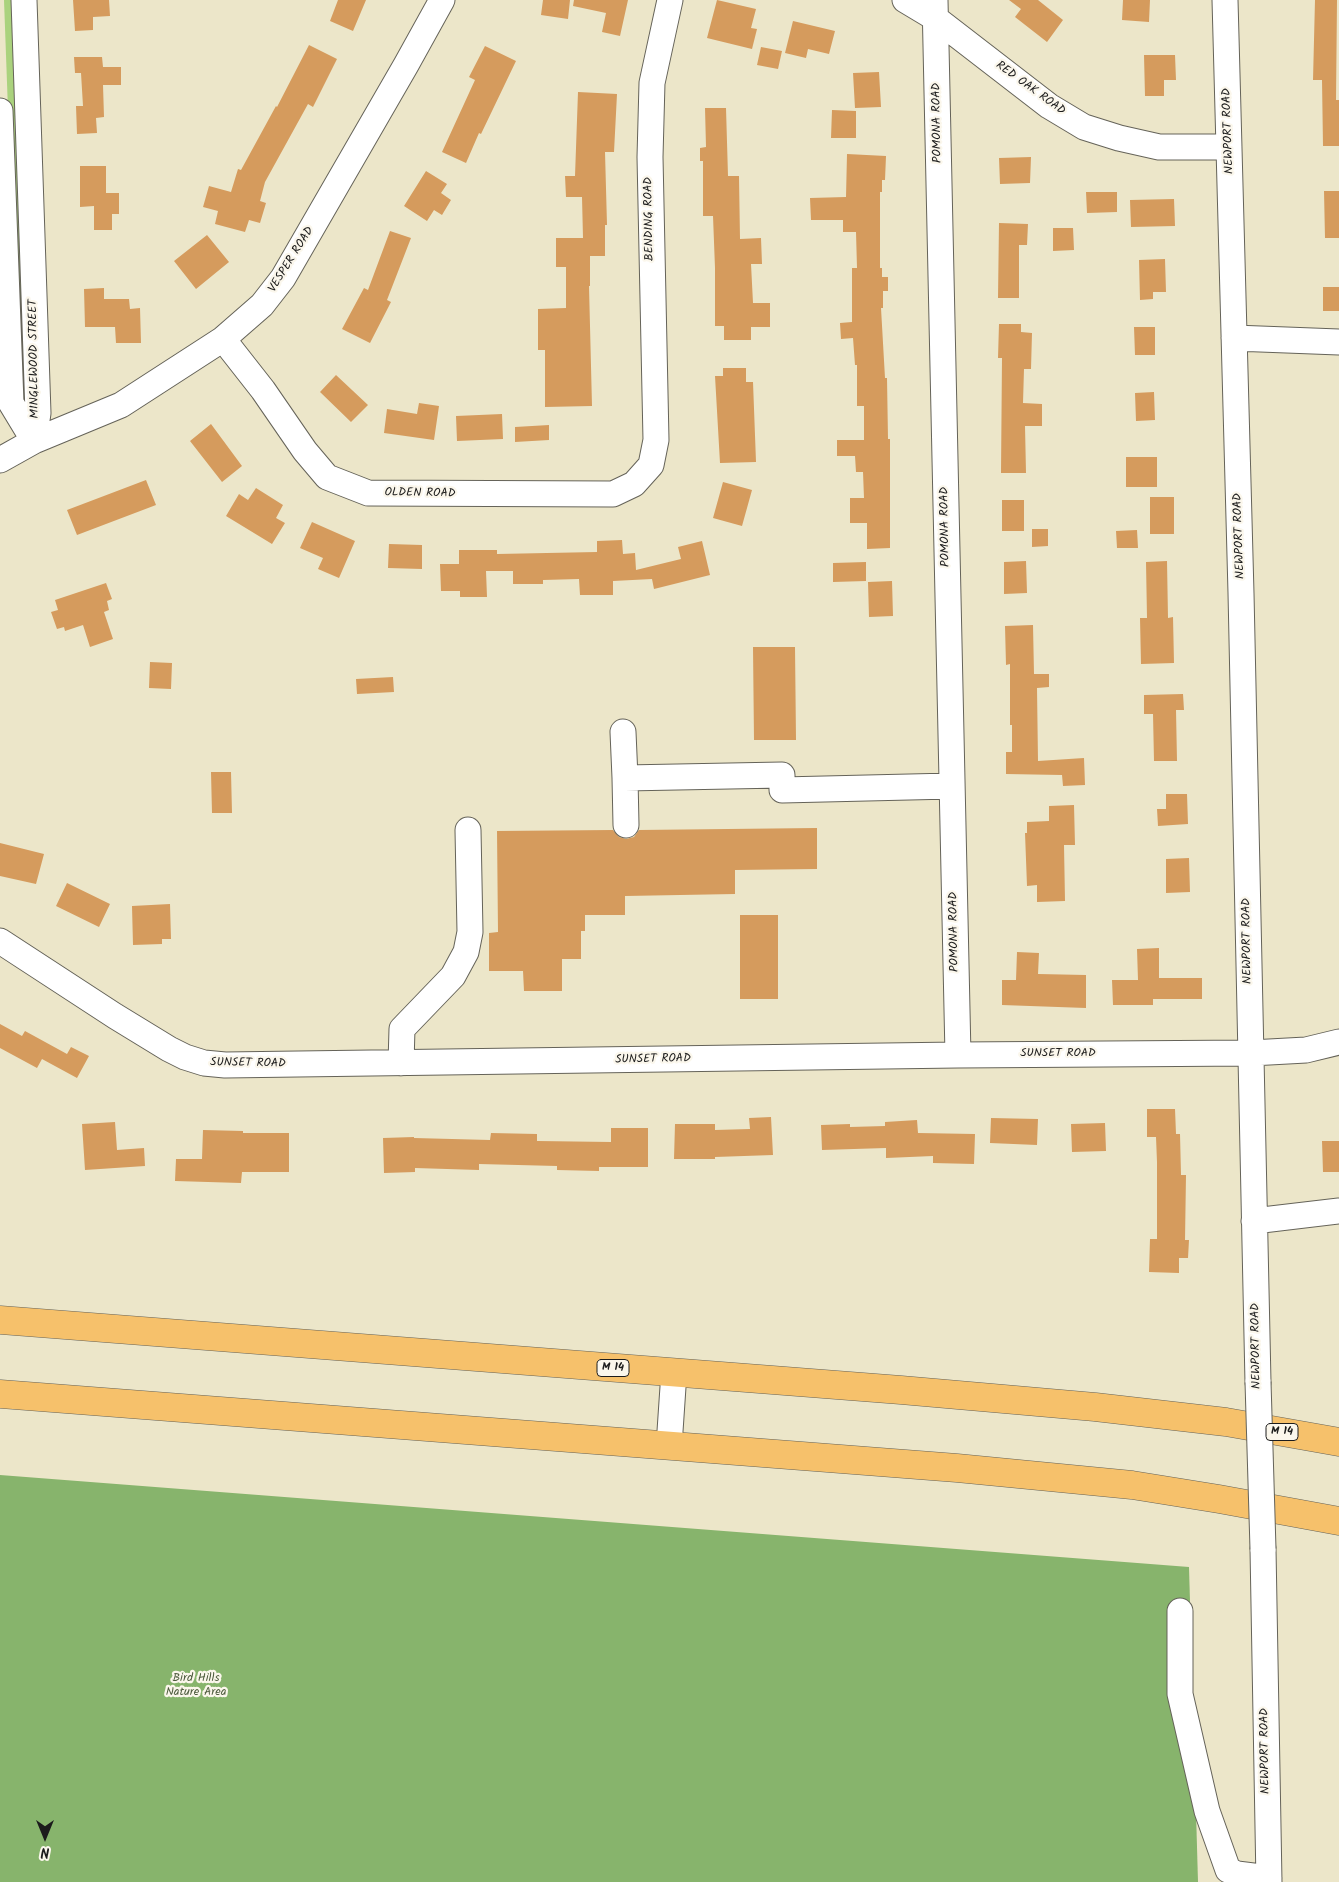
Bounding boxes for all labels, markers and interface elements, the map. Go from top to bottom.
street label: RED OAK ROAD [992,59,1068,119]
street label: POMONA ROAD [930,83,946,163]
street label: NEWPORT ROAD [1220,88,1238,174]
street label: BENDING ROAD [642,177,658,261]
street label: VESPER ROAD [266,225,318,295]
street label: MINGLEWOOD STREET [27,299,43,419]
street label: OLDEN ROAD [384,486,456,502]
street label: POMONA ROAD [938,487,954,567]
street label: NEWPORT ROAD [1231,493,1249,579]
street label: POMONA ROAD [947,892,963,972]
street label: NEWPORT ROAD [1240,898,1256,984]
street label: SUNSET ROAD [1020,1047,1096,1061]
street label: SUNSET ROAD [615,1052,691,1068]
street label: SUNSET ROAD [210,1056,286,1072]
street label: NEWPORT ROAD [1249,1303,1265,1389]
road number: M 14 [597,1360,629,1376]
road number: M 14 [1266,1424,1298,1440]
park label: Bird Hills Nature Area [166,1672,226,1700]
street label: NEWPORT ROAD [1258,1708,1274,1794]
north arrow [20,1812,70,1862]
text: N [41,1841,49,1863]

